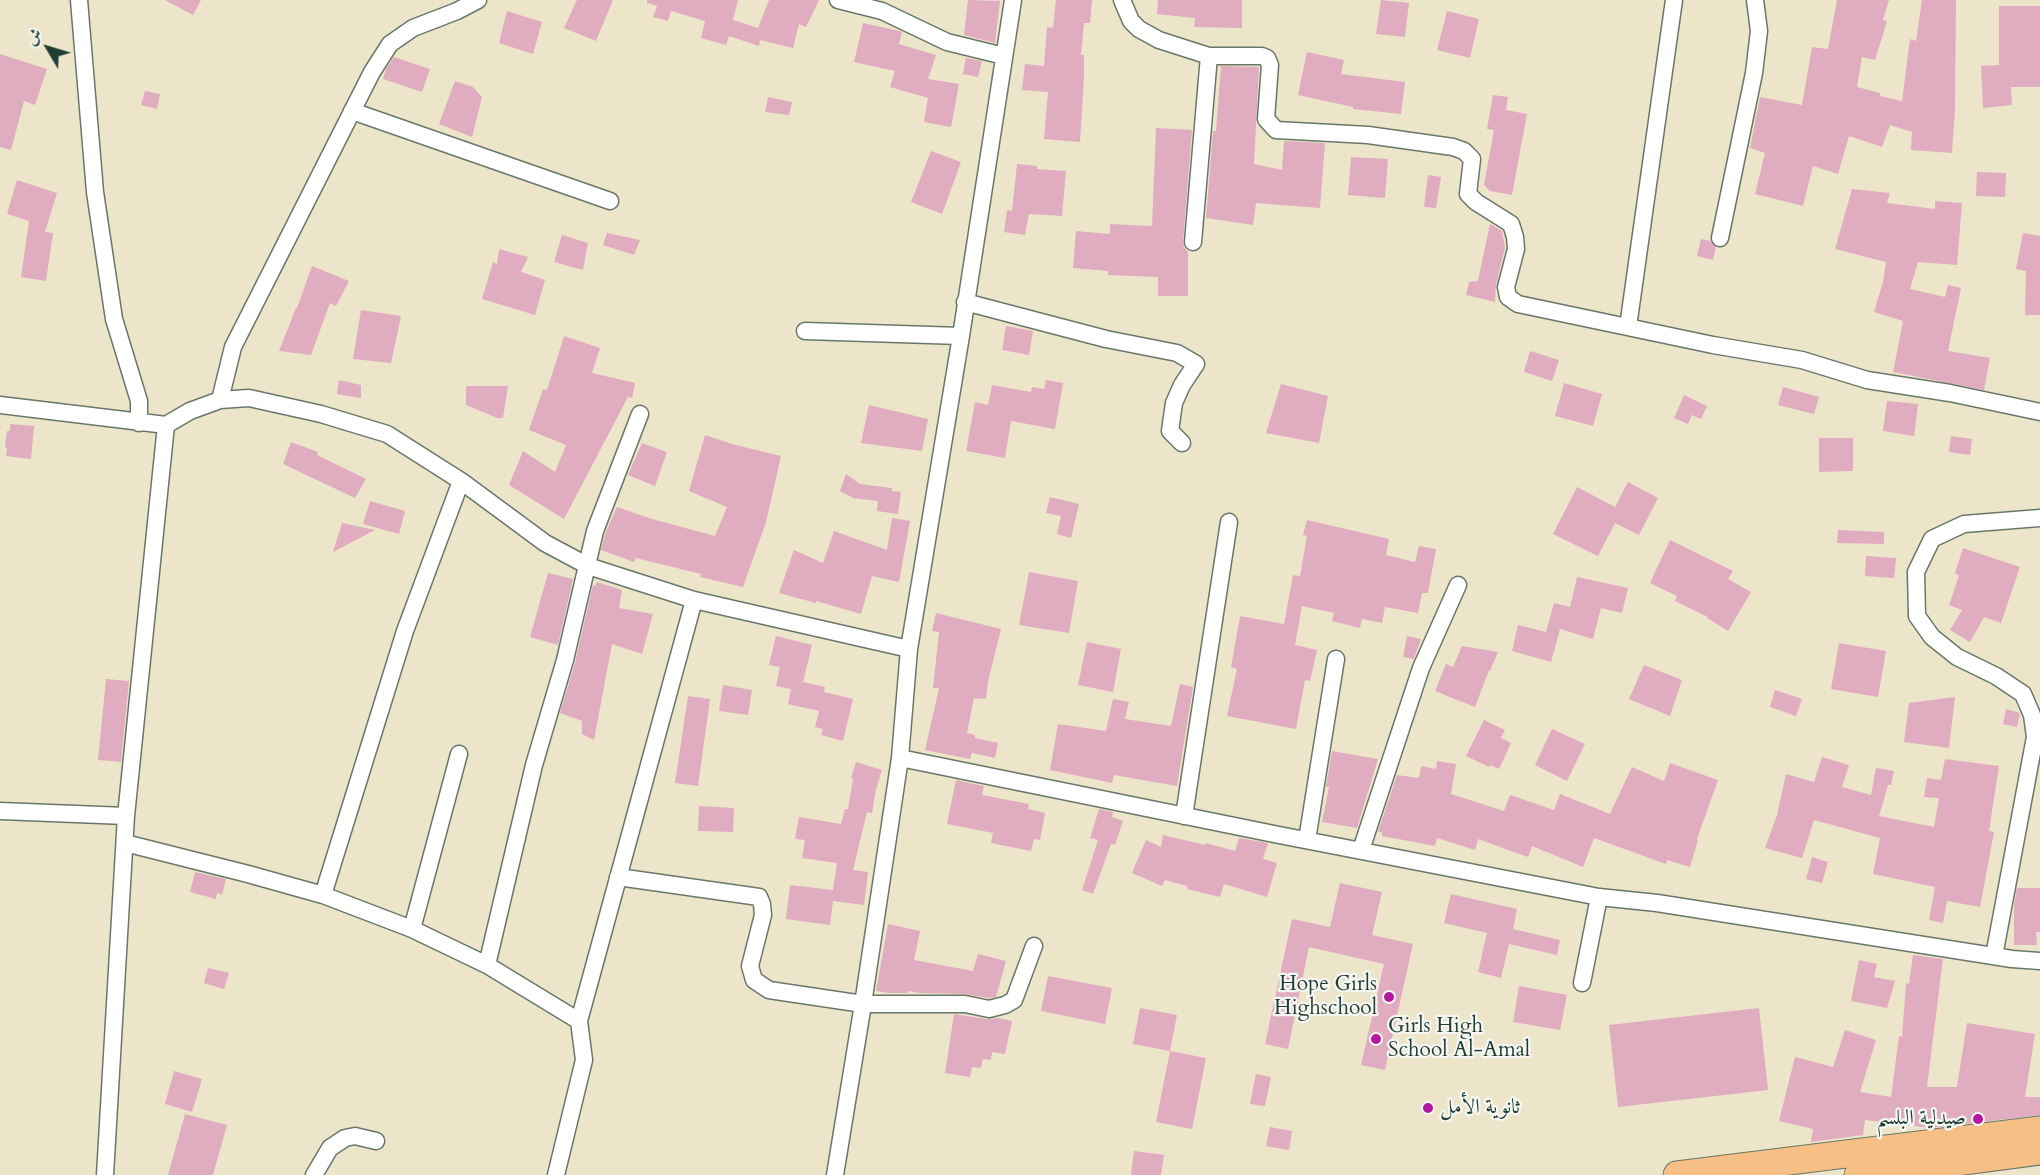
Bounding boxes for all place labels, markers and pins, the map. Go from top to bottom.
place label: Hope Girls Highschool [1274,972,1377,1022]
marker: Hope Girls Highschool [1382,990,1396,1004]
place label: Girls High School Al-Amal [1388,1014,1530,1064]
marker: Girls High School Al-Amal [1369,1032,1383,1046]
place label: ثانوية الأمل [1440,1095,1520,1121]
marker: ثانوية الأمل [1421,1101,1435,1115]
place label: صيدلية البلسم [1877,1106,1966,1132]
marker: صيدلية البلسم [1971,1112,1985,1126]

